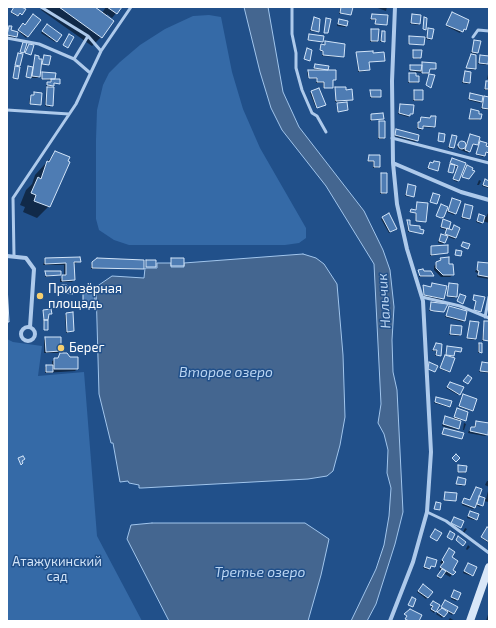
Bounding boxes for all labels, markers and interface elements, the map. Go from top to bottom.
water label: Нальчик [374,273,394,329]
place label: Приозёрная площадь [48,281,122,312]
marker: Приозёрная площадь [35,291,45,301]
place label: Берег [69,340,104,356]
marker: Берег [56,343,66,353]
water label: Второе озеро [179,364,273,380]
park label: Атажукинский сад [12,554,102,585]
water label: Третье озеро [214,564,306,580]

